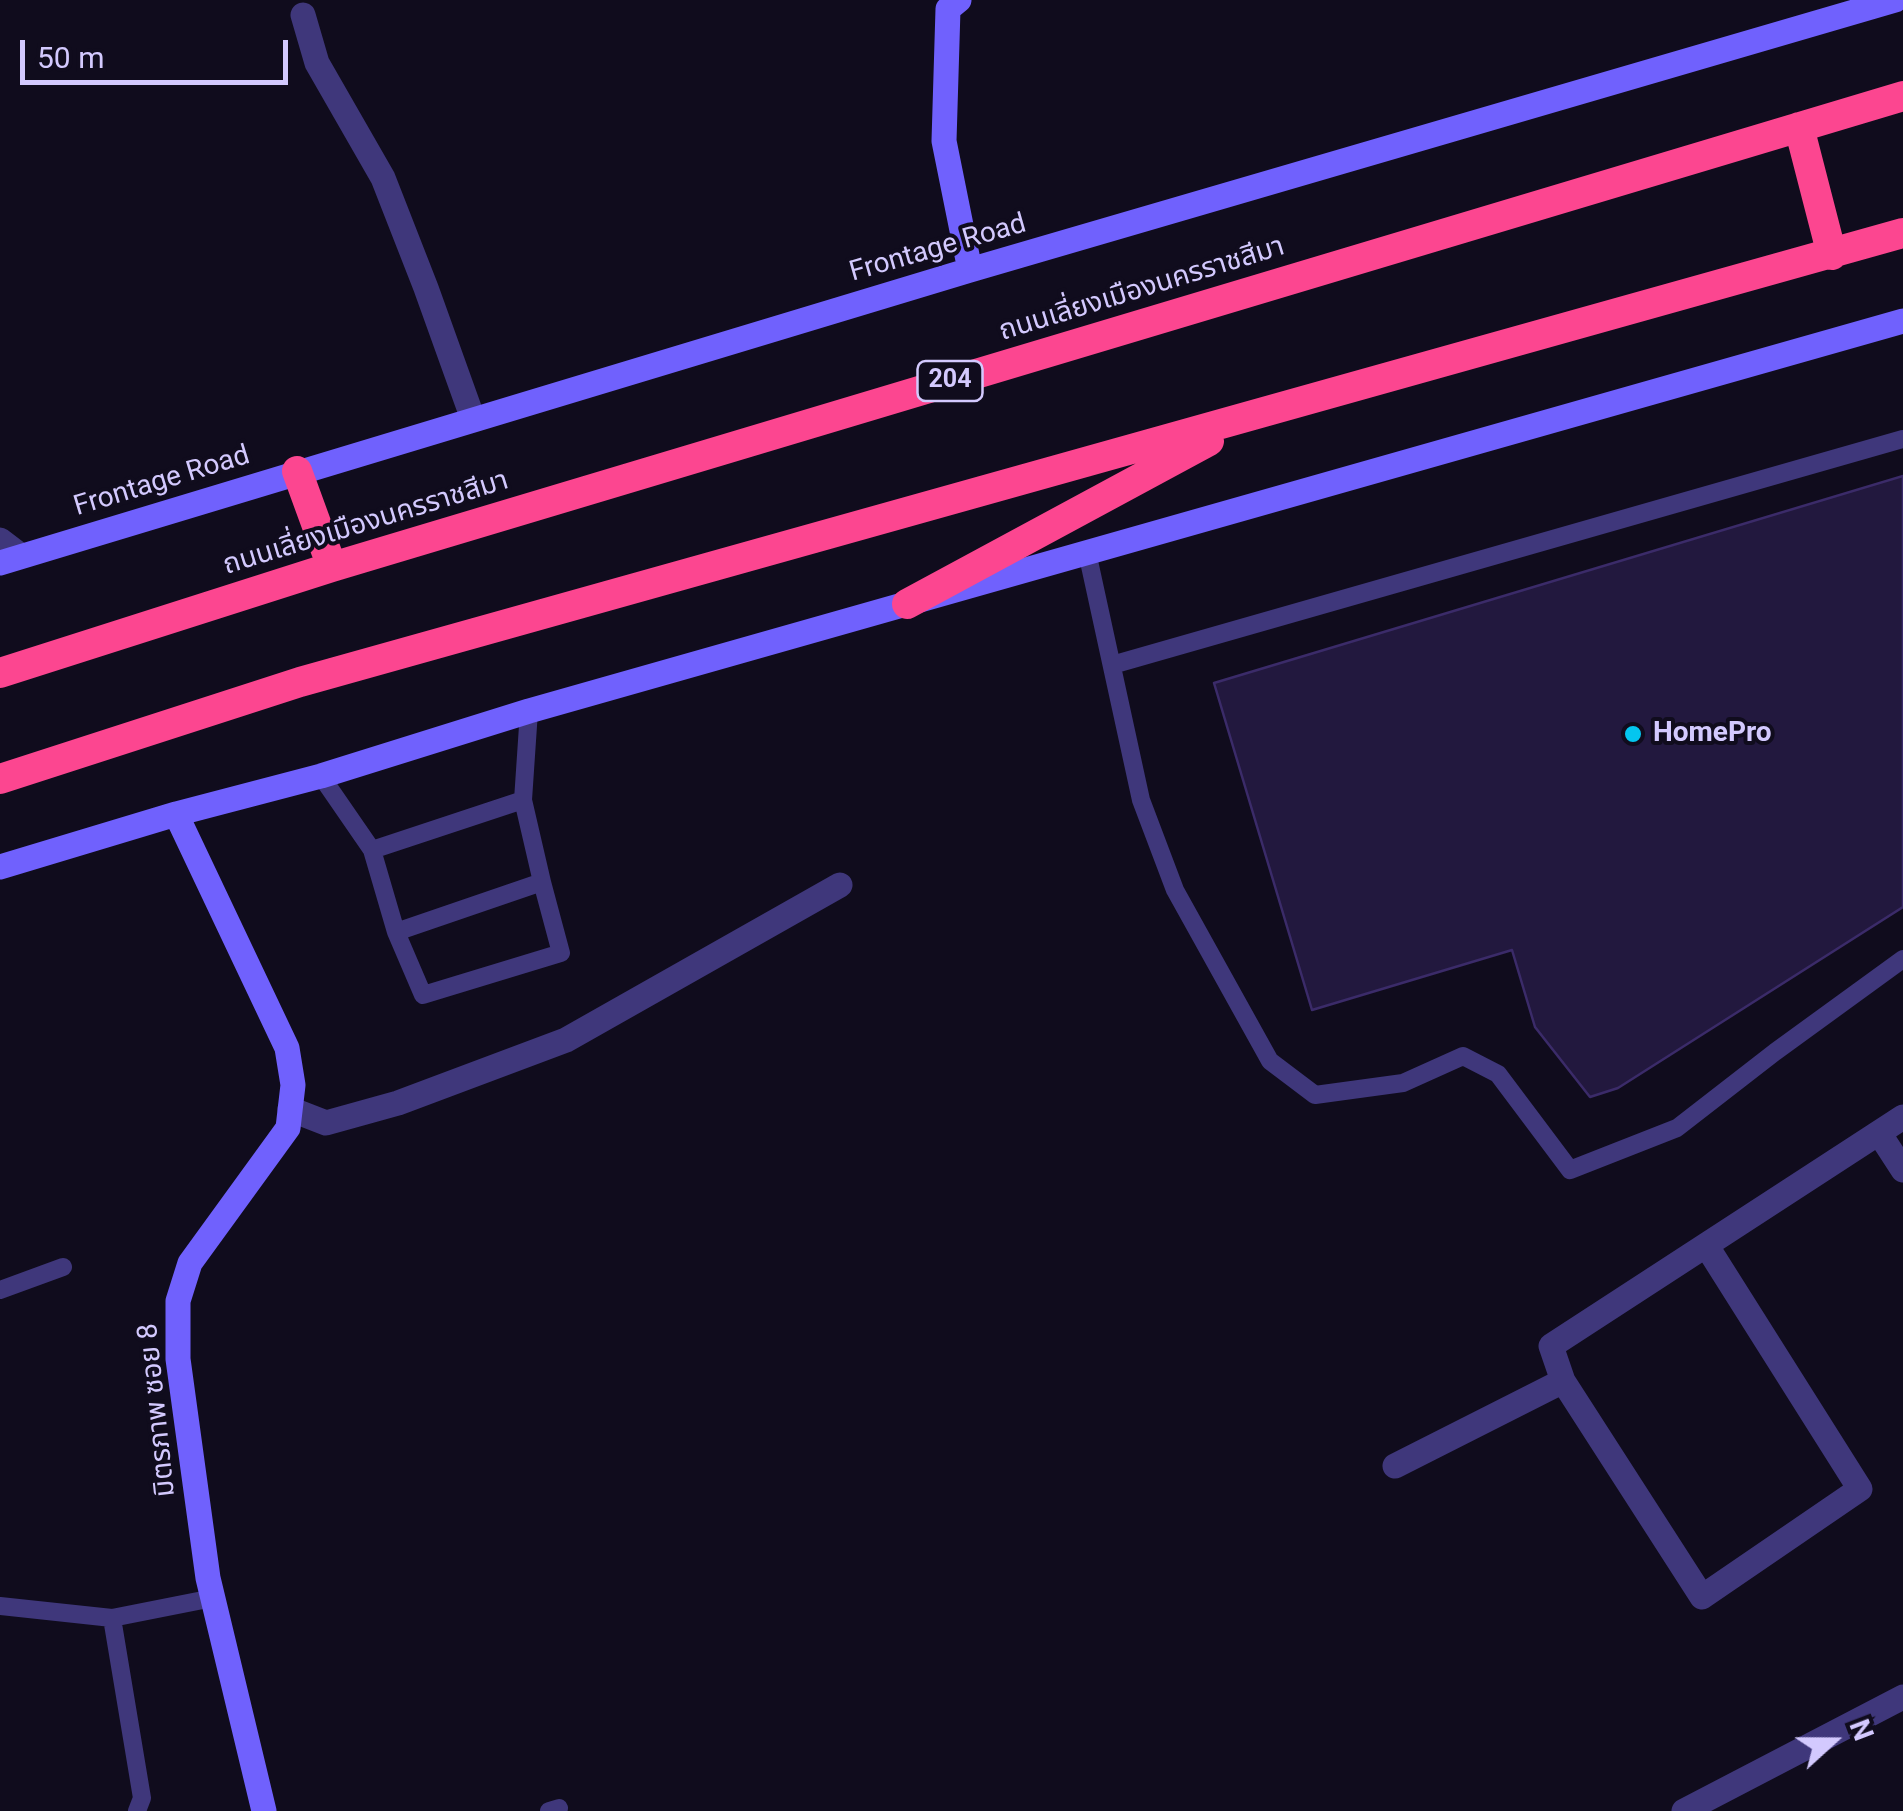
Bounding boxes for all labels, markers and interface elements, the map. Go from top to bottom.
scale bar [25,20,292,82]
text: 50 m [37,40,104,75]
street label: Frontage Road [846,208,1030,290]
street label: ถนนเลี่ยงเมืองนครราชสีมา [995,231,1289,349]
road number: 204 [918,361,982,401]
street label: Frontage Road [70,439,254,525]
street label: ถนนเลี่ยงเมืองนครราชสีมา [219,465,513,583]
place label: HomePro [1653,717,1772,751]
marker: HomePro [1622,723,1644,745]
street label: มิตรภาพ ซอย 8 [132,1322,184,1498]
north arrow [1783,1691,1883,1791]
text: N [1843,1715,1880,1745]

